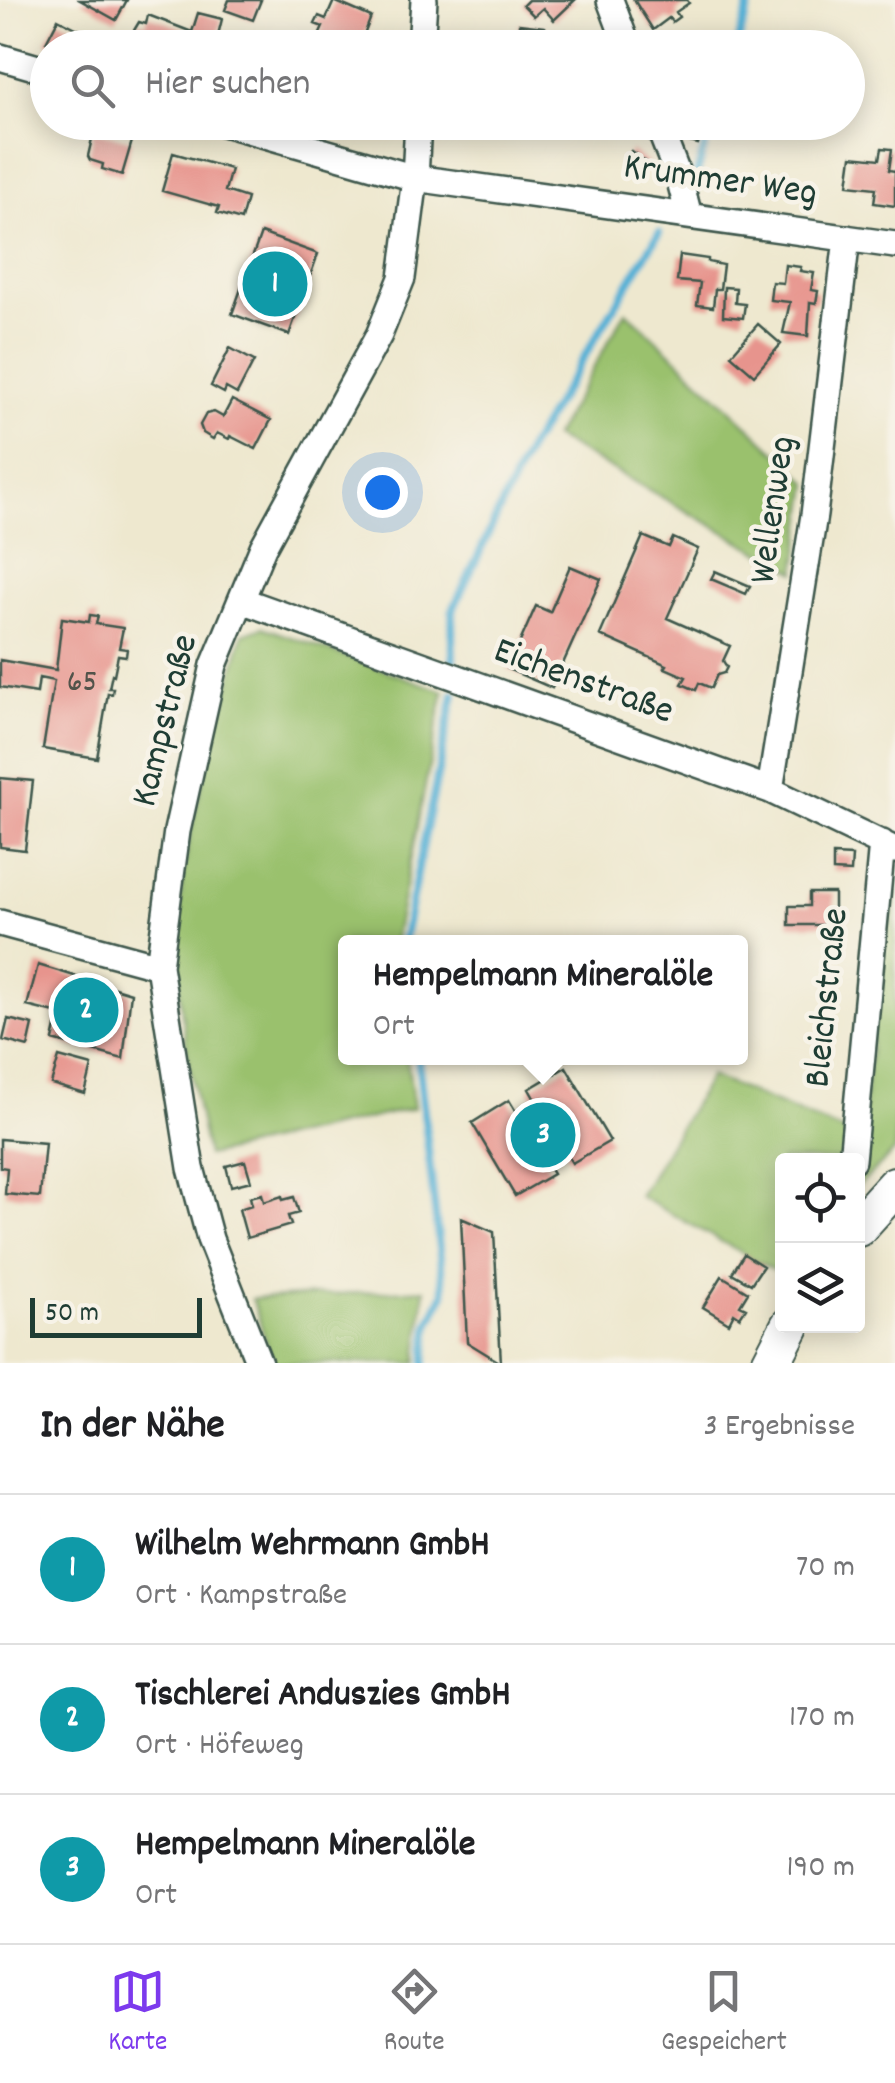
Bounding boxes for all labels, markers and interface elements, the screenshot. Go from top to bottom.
search box [30,30,865,140]
icon: search [65,58,120,113]
text: Hier suchen [145,58,310,113]
street label: Krummer Weg [620,141,820,223]
pin: 1 [242,246,308,322]
street label: Wellenweg [737,433,813,587]
your location [357,467,408,518]
street label: Eichenstraße [485,625,681,741]
street label: Kampstraße [119,629,215,813]
house number: 65 [67,661,97,707]
street label: Bleichstraße [792,906,866,1090]
popup [338,935,748,1065]
text: Hempelmann Mineralöle [373,950,713,1005]
pin: 2 [54,972,118,1048]
text: Ort [373,1005,415,1051]
pin: 3 [510,1098,576,1172]
map controls [775,1153,865,1333]
button: locate [775,1153,865,1243]
button: layers [775,1243,865,1333]
scale bar [30,1293,202,1338]
text: 50 m [45,1295,99,1335]
text: In der Nähe [40,1398,225,1458]
text: 3 Ergebnisse [703,1405,855,1451]
text: Wilhelm Wehrmann GmbH [135,1519,490,1574]
text: 1 [69,1546,76,1592]
text: 70 m [796,1546,855,1592]
text: Ort · Kampstraße [135,1574,347,1620]
text: Tischlerei Anduszies GmbH [135,1669,511,1724]
text: 2 [66,1696,79,1742]
text: 170 m [789,1696,855,1742]
text: Ort · Höfeweg [135,1724,304,1770]
text: Hempelmann Mineralöle [135,1819,475,1874]
text: 3 [65,1846,80,1892]
text: 190 m [787,1846,855,1892]
text: Ort [135,1874,177,1920]
tab: Karte [108,1964,167,2064]
tab: Route [384,1964,445,2064]
tab: Gespeichert [661,1964,787,2064]

